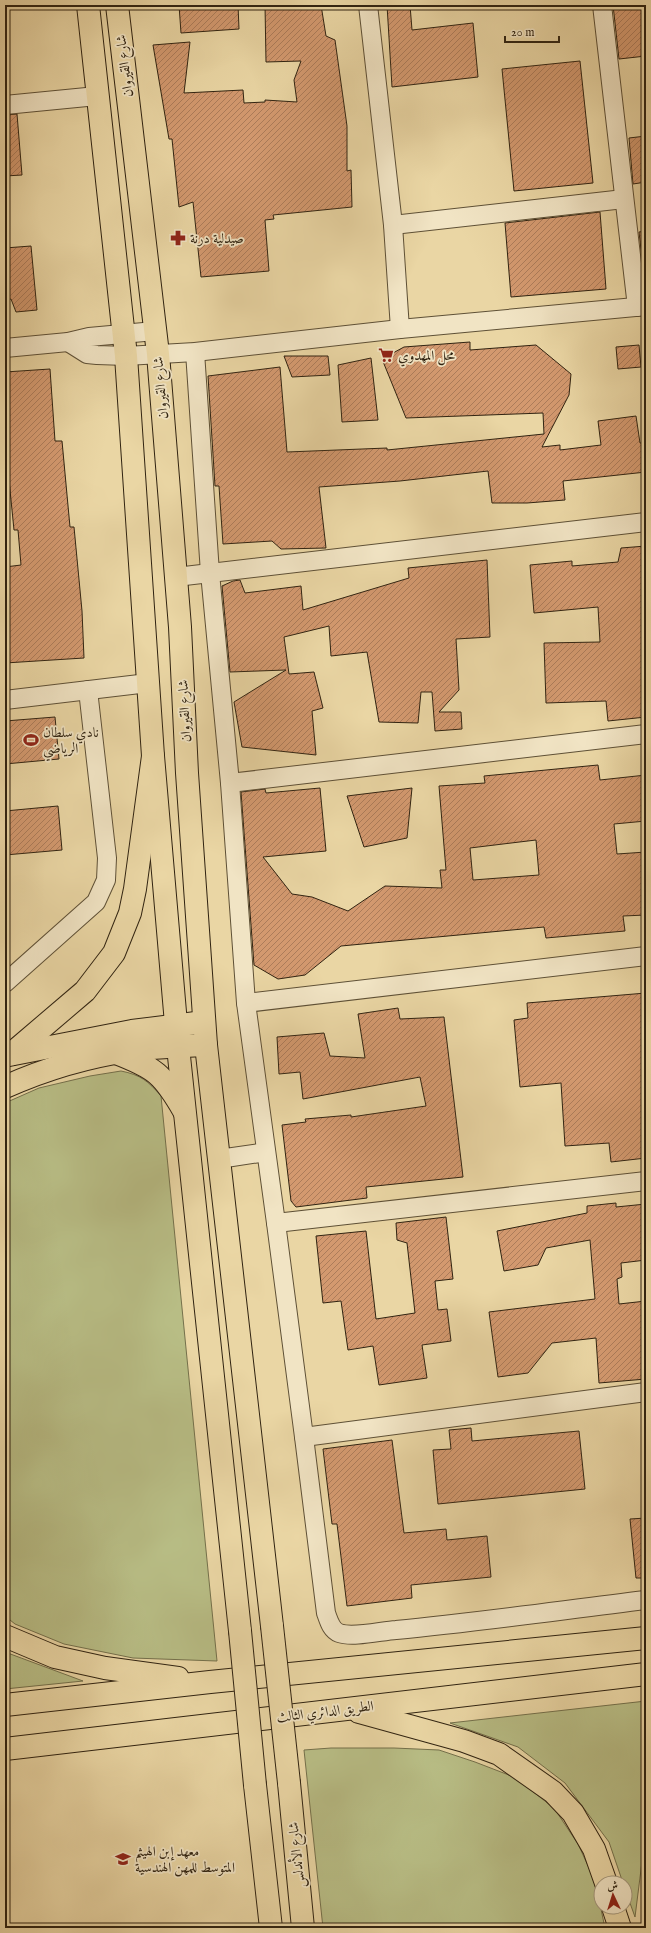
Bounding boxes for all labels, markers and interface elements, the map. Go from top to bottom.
scale bar [505,18,559,44]
text: 20 m [511,25,534,40]
street label: شارع القيروان [112,33,140,98]
pharmacy icon: صيدلية درنة [169,229,187,247]
place label: صيدلية درنة [190,230,244,248]
supermarket icon: محل المهدوي [377,346,395,364]
place label: محل المهدوي [398,347,455,367]
street label: شارع القيروان [149,356,175,420]
street label: شارع القيروان [174,679,198,743]
place label: نادي سلطان الرياضي [43,724,99,762]
sports icon: نادي سلطان الرياضي [22,731,40,749]
street label: الطريق الدائري الثالث [276,1697,375,1729]
street label: شارع الأندلس [283,1821,311,1889]
place label: معهد إبن الهيثم المتوسط للمهن الهندسية [135,1843,235,1877]
school or university icon: معهد إبن الهيثم المتوسط للمهن الهندسية [114,1850,132,1868]
north arrow [593,1875,633,1915]
text: ش [606,1879,618,1893]

